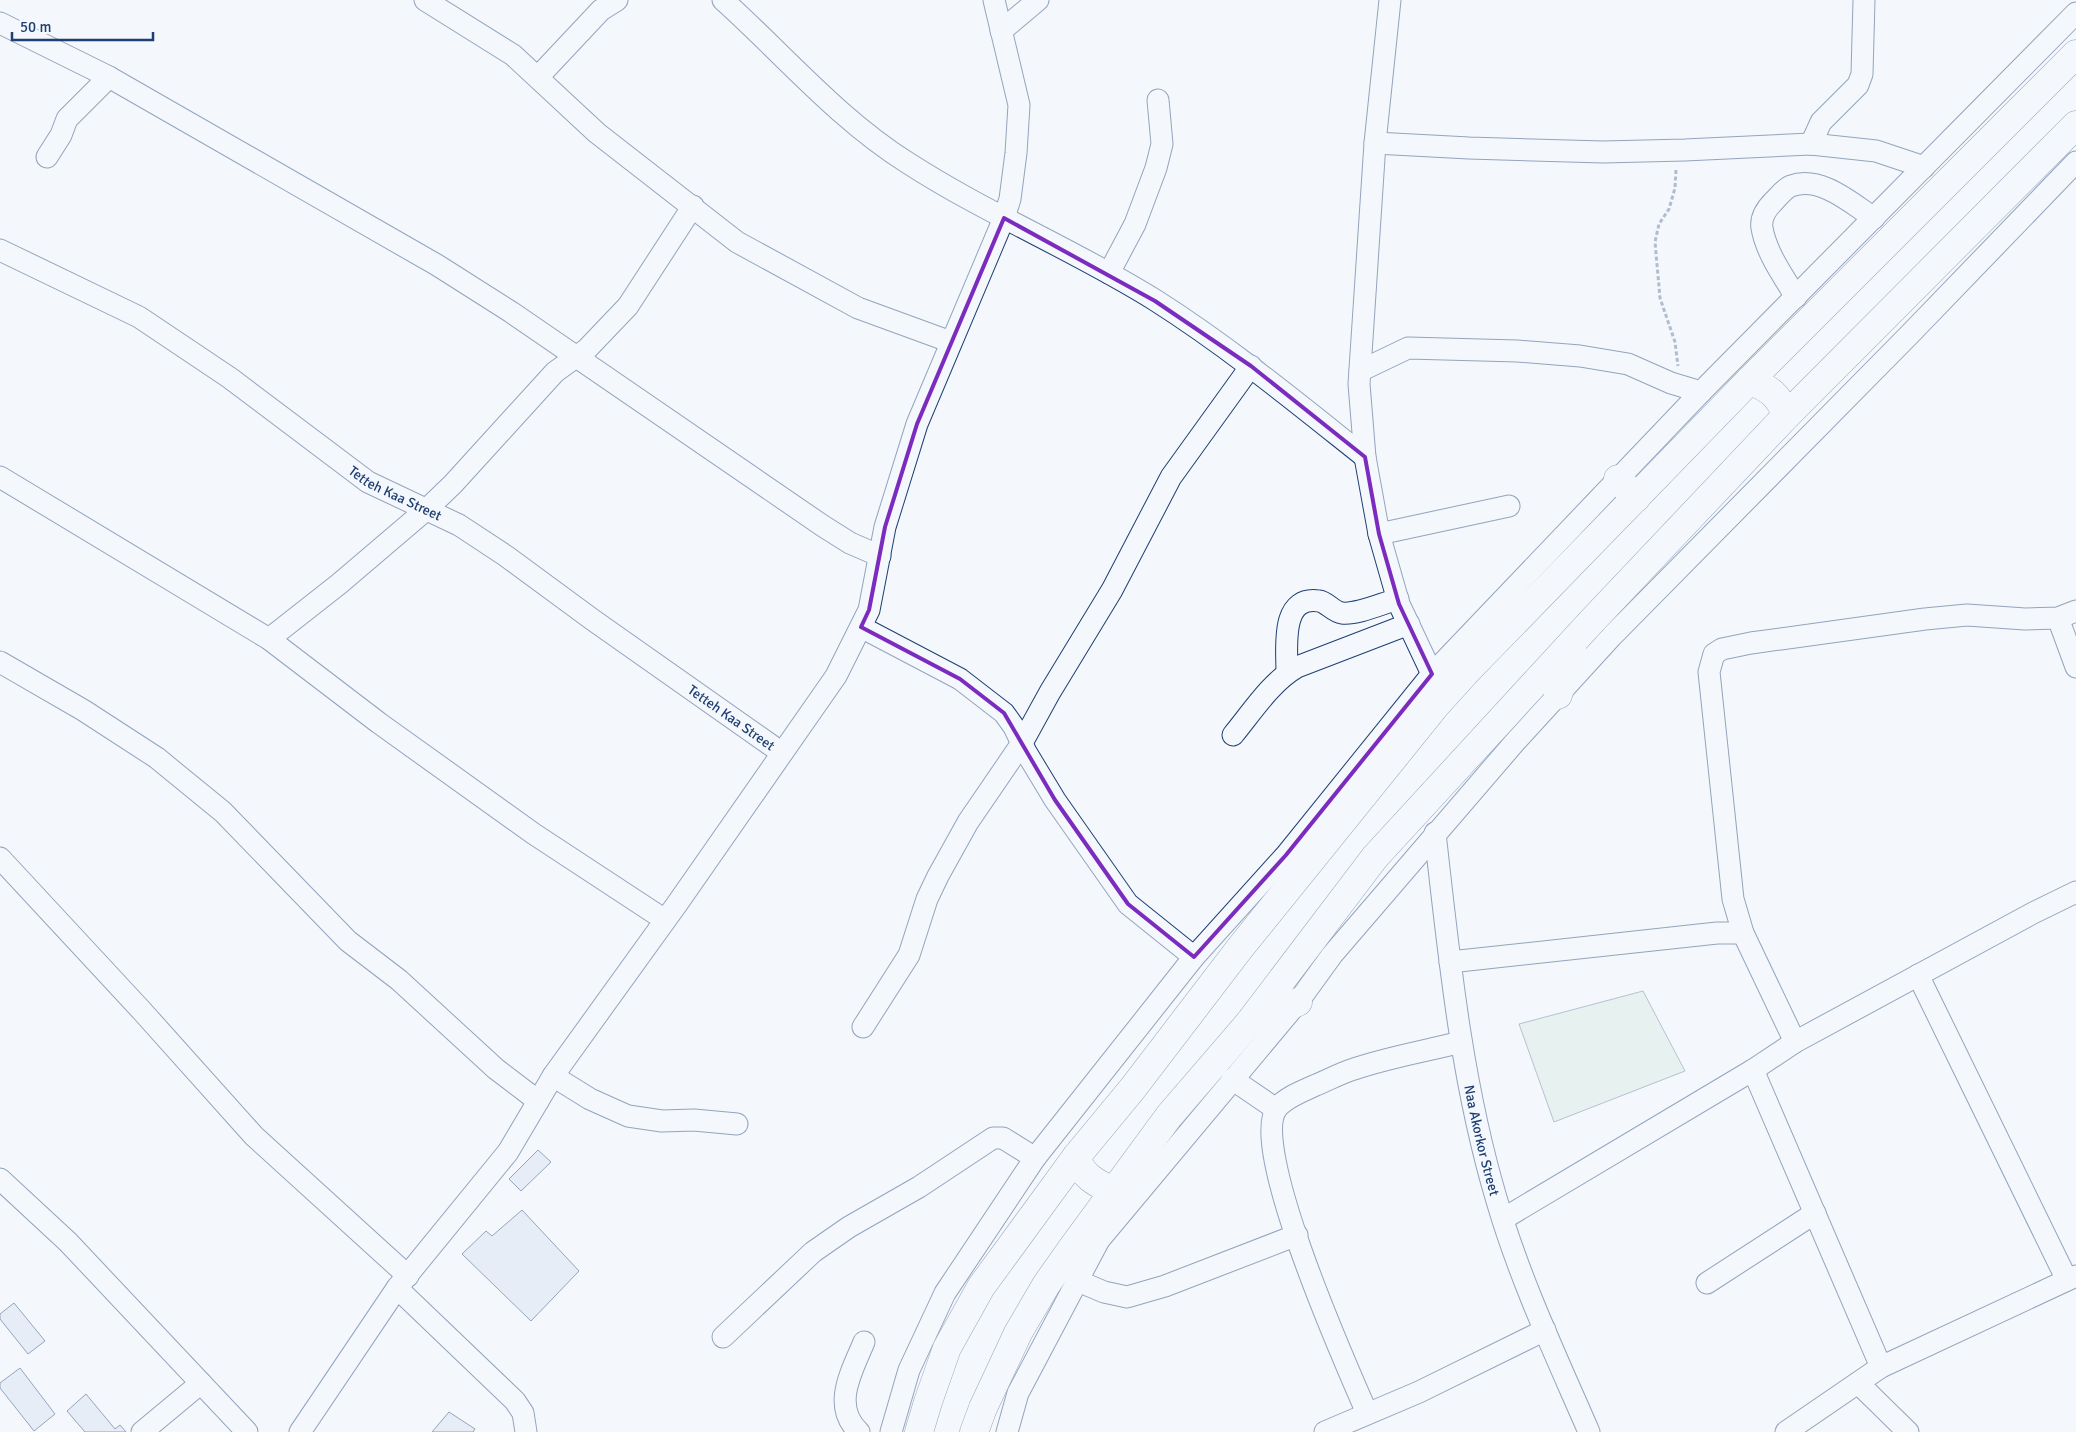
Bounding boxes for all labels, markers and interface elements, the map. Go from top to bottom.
scale bar [12,10,154,42]
text: 50 m [20,18,51,36]
street label: Tetteh Kaa Street [345,462,444,525]
street label: Tetteh Kaa Street [684,681,778,754]
street label: Naa Akorkor Street [1460,1083,1503,1198]

